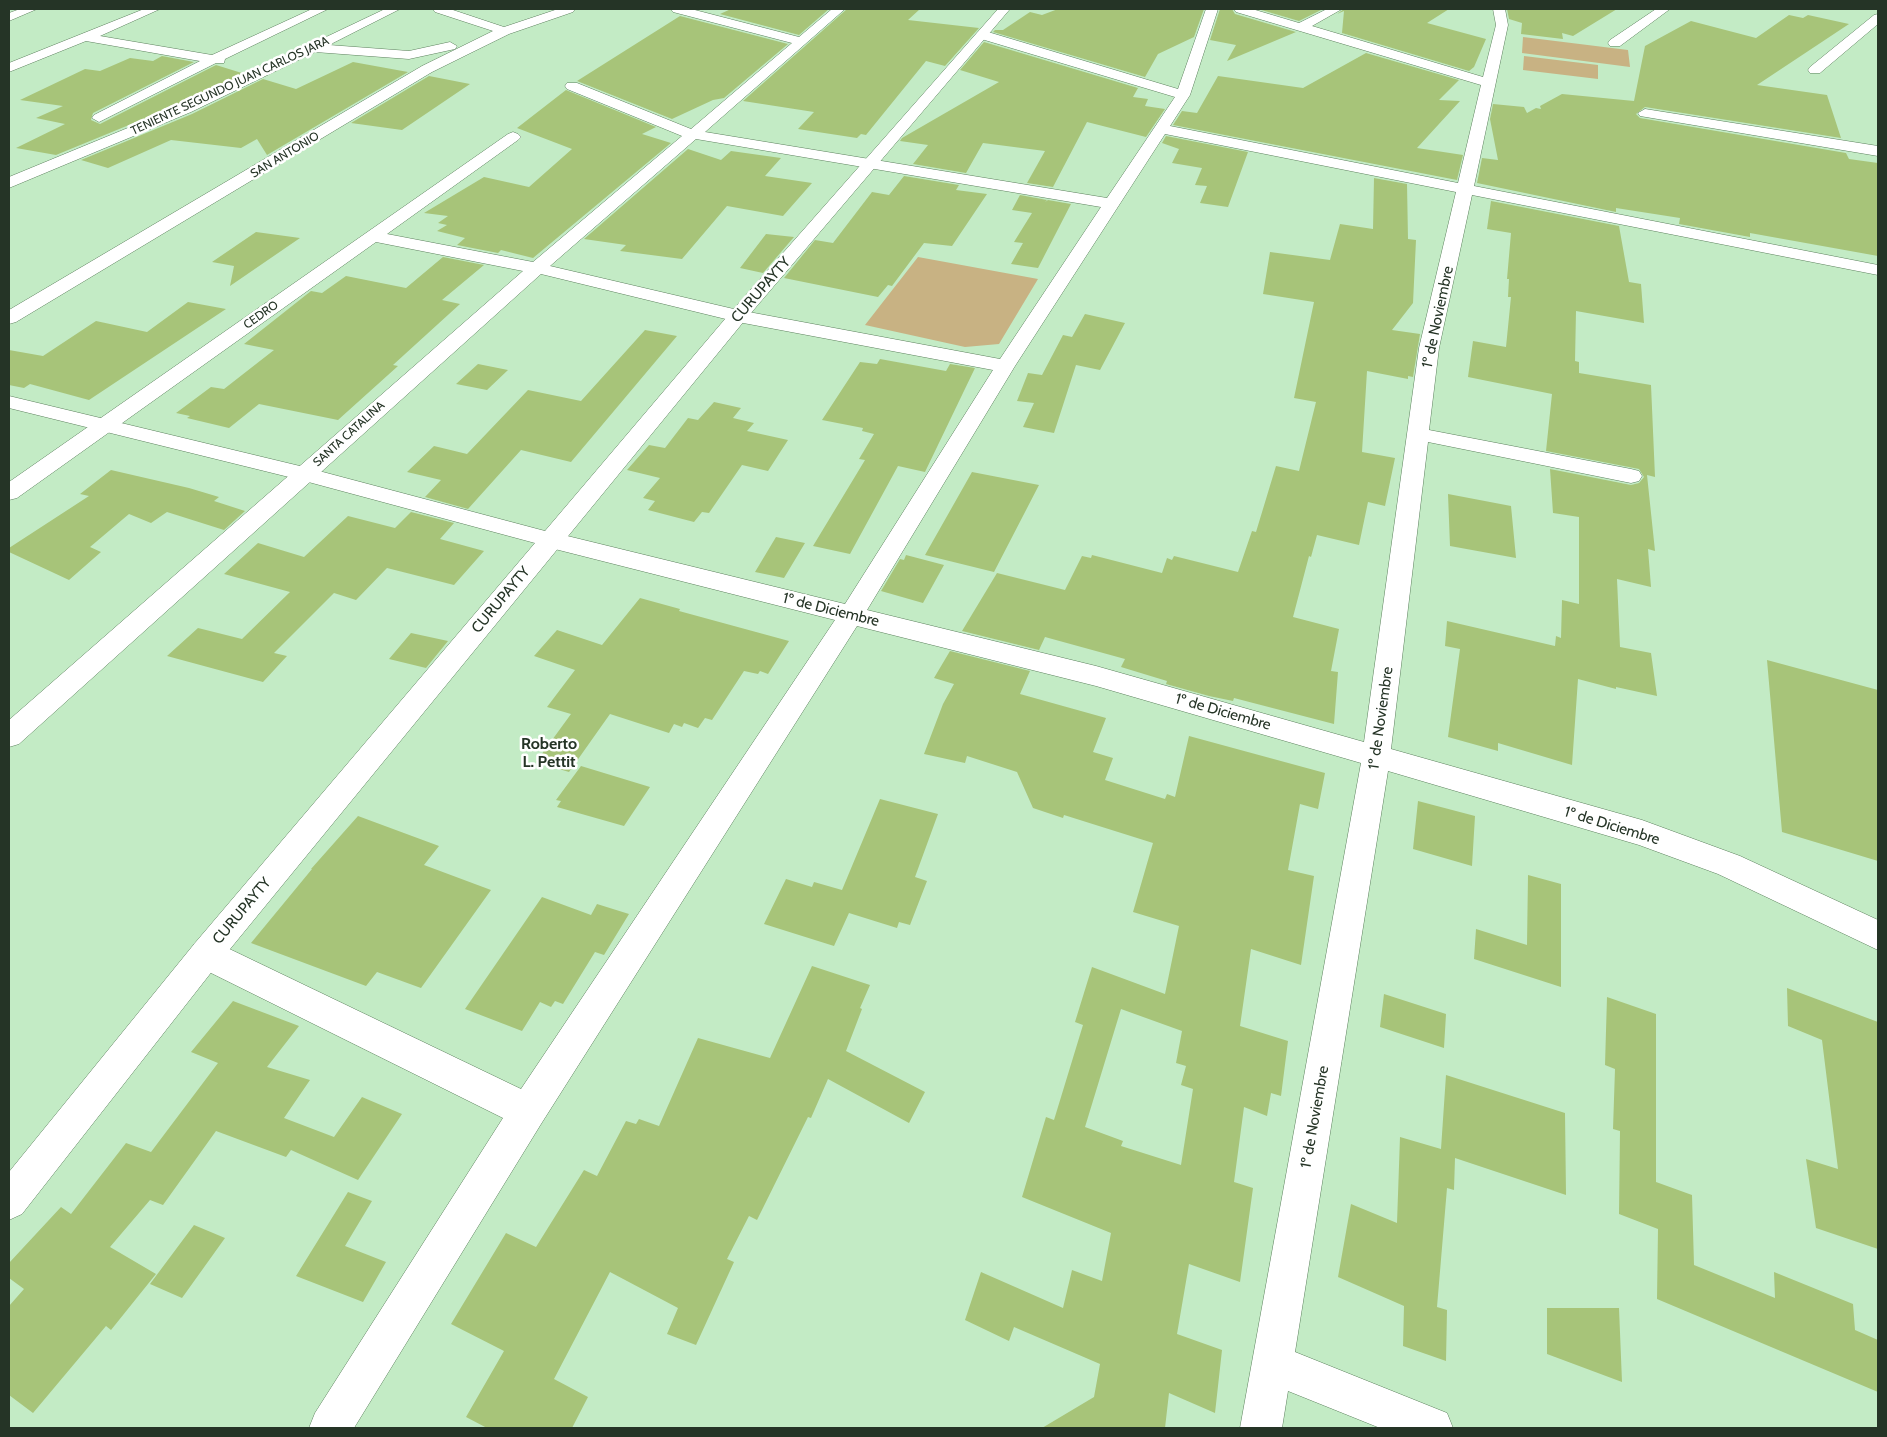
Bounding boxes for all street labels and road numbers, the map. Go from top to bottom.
street label: TENIENTE SEGUNDO JUAN CARLOS JARA [129,34,331,138]
street label: SAN ANTONIO [248,129,322,181]
street label: CURUPAYTY [728,253,794,327]
street label: 1º de Noviembre [1418,264,1458,370]
street label: CEDRO [241,298,281,332]
street label: SANTA CATALINA [310,398,388,470]
street label: CURUPAYTY [468,563,534,637]
street label: 1º de Diciembre [781,589,881,631]
street label: 1º de Noviembre [1365,665,1397,771]
street label: 1º de Diciembre [1173,690,1273,734]
street label: 1º de Diciembre [1562,803,1662,849]
street label: CURUPAYTY [209,874,275,948]
street label: 1º de Noviembre [1297,1064,1333,1170]

